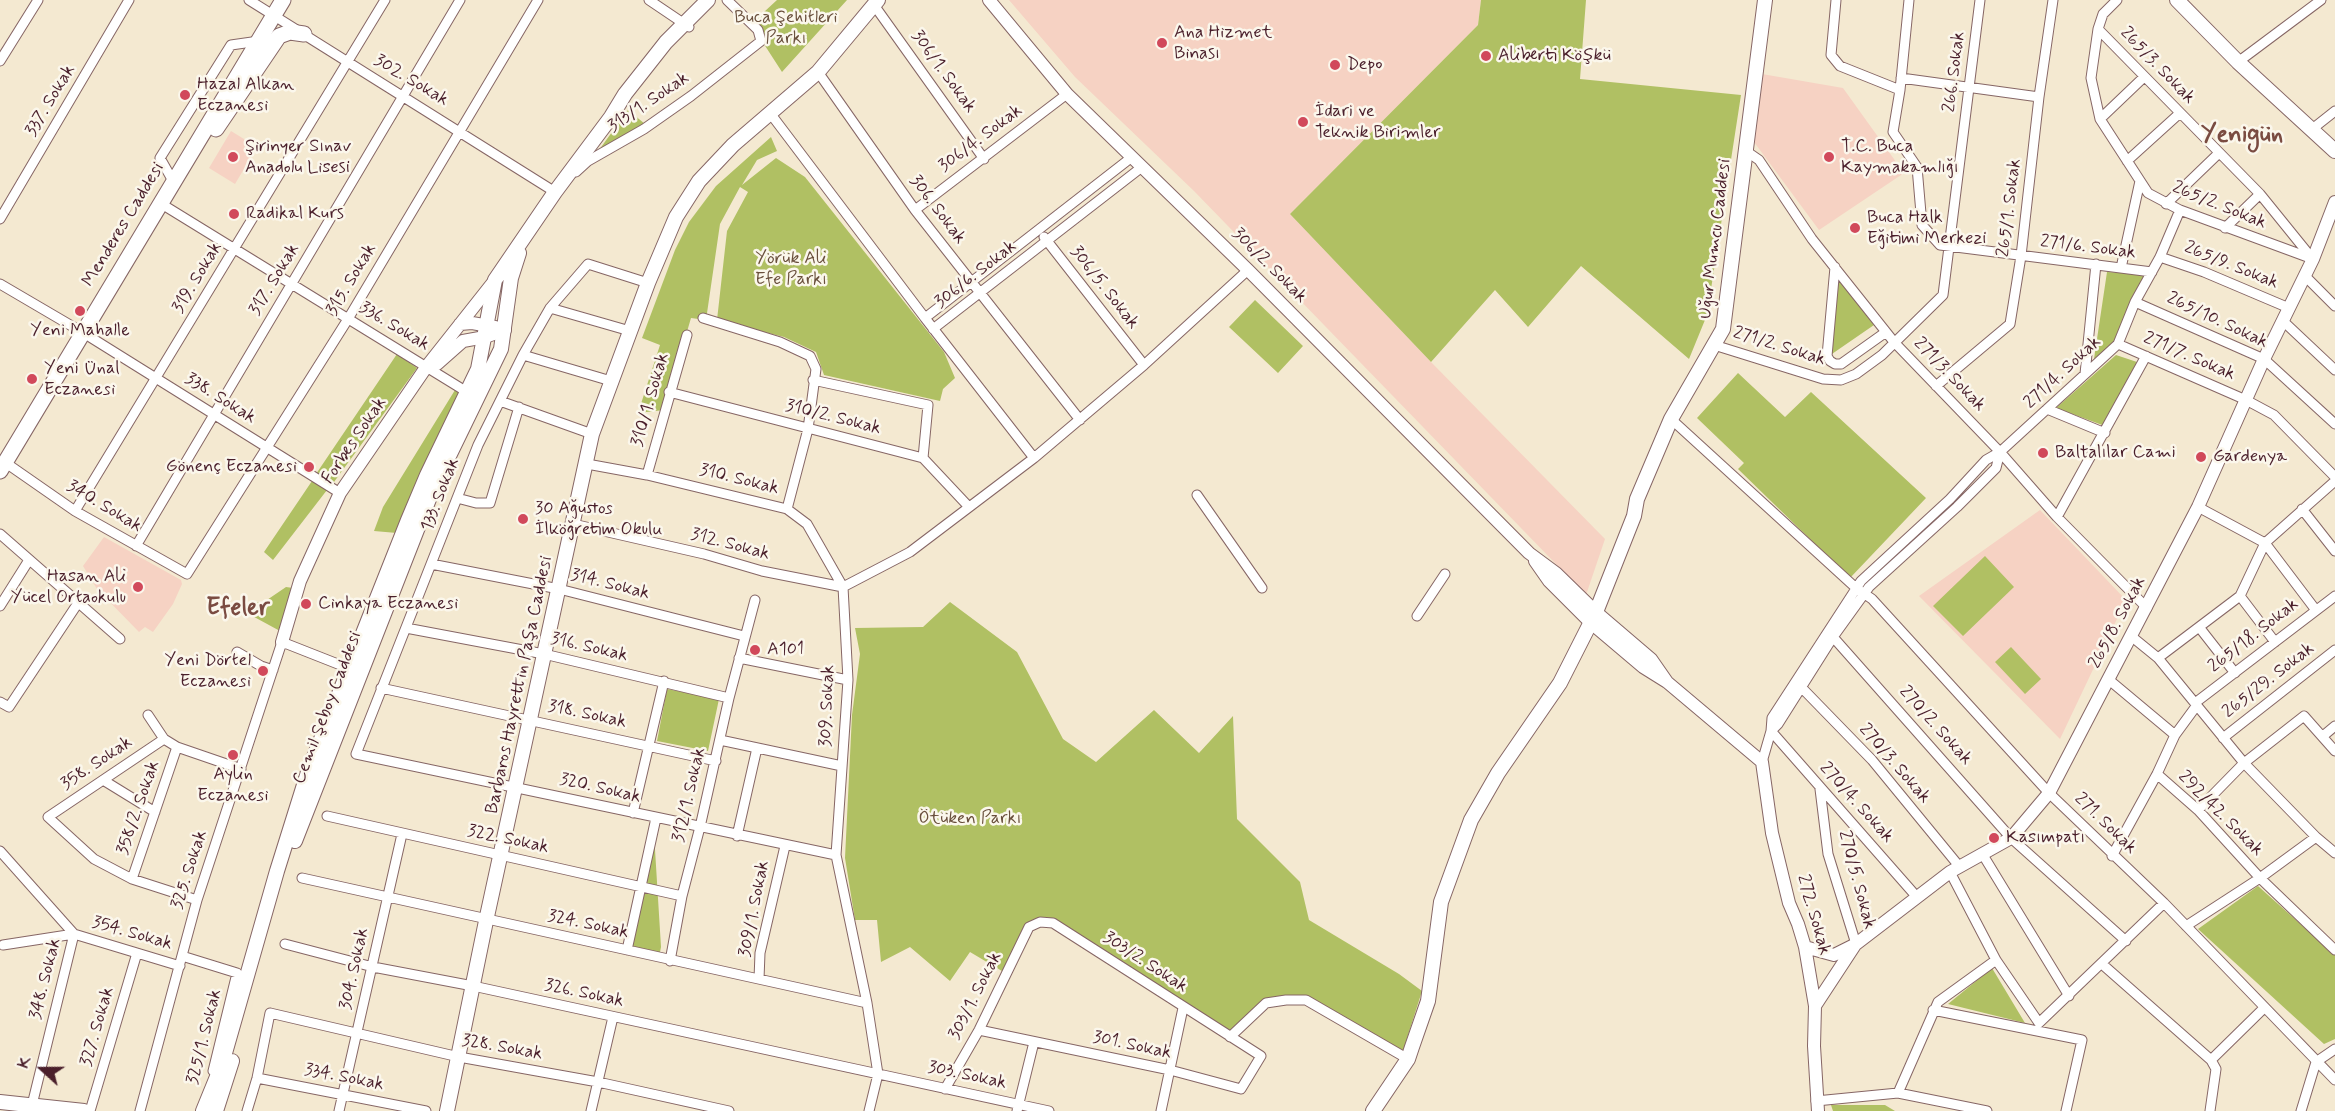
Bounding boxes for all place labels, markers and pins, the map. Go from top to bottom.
place label: Ana Hizmet Binası [1174,22,1272,64]
marker: Ana Hizmet Binası [1155,36,1169,50]
place label: Aliberti Köşkü [1498,45,1611,67]
marker: Aliberti Köşkü [1479,49,1493,63]
place label: Depo [1347,54,1383,76]
marker: Depo [1328,58,1342,72]
place label: Hazal Alkan Eczanesi [197,74,294,116]
marker: Hazal Alkan Eczanesi [178,88,192,102]
place label: İdari ve Teknik Birimler [1315,101,1440,144]
marker: İdari ve Teknik Birimler [1296,115,1310,129]
place label: Şirinyer Sınav Anadolu Lisesi [245,136,351,178]
place label: T.C. Buca Kaymakamlığı [1841,136,1959,178]
marker: Şirinyer Sınav Anadolu Lisesi [226,150,240,164]
marker: T.C. Buca Kaymakamlığı [1822,150,1836,164]
place label: Radikal Kurs [246,203,344,225]
marker: Radikal Kurs [227,207,241,221]
place label: Buca Halk Eğitimi Merkezi [1867,207,1986,250]
marker: Buca Halk Eğitimi Merkezi [1848,221,1862,235]
marker: Yeni Mahalle [73,304,87,318]
place label: Yeni Mahalle [30,320,130,342]
place label: Yeni Ünal Eczanesi [44,358,120,400]
marker: Yeni Ünal Eczanesi [25,372,39,386]
place label: Baltalılar Cami [2055,442,2176,464]
marker: Baltalılar Cami [2036,446,2050,460]
place label: Gardenya [2213,446,2287,468]
marker: Gardenya [2194,450,2208,464]
place label: Gönenç Eczanesi [166,456,297,478]
marker: Gönenç Eczanesi [302,460,316,474]
place label: 30 Ağustos İlköğretim Okulu [535,498,662,540]
marker: 30 Ağustos İlköğretim Okulu [516,512,530,526]
place label: Hasan Ali Yücel Ortaokulu [11,566,126,608]
marker: Hasan Ali Yücel Ortaokulu [131,580,145,594]
place label: Cinkaya Eczanesi [318,593,458,615]
marker: Cinkaya Eczanesi [299,597,313,611]
place label: A101 [767,639,804,661]
marker: A101 [748,643,762,657]
place label: Yeni Dörtel Eczanesi [164,650,251,692]
marker: Yeni Dörtel Eczanesi [256,664,270,678]
marker: Aylin Eczanesi [226,748,240,762]
place label: Aylin Eczanesi [197,764,269,806]
place label: Kasımpatı [2006,827,2085,849]
marker: Kasımpatı [1987,831,2001,845]

